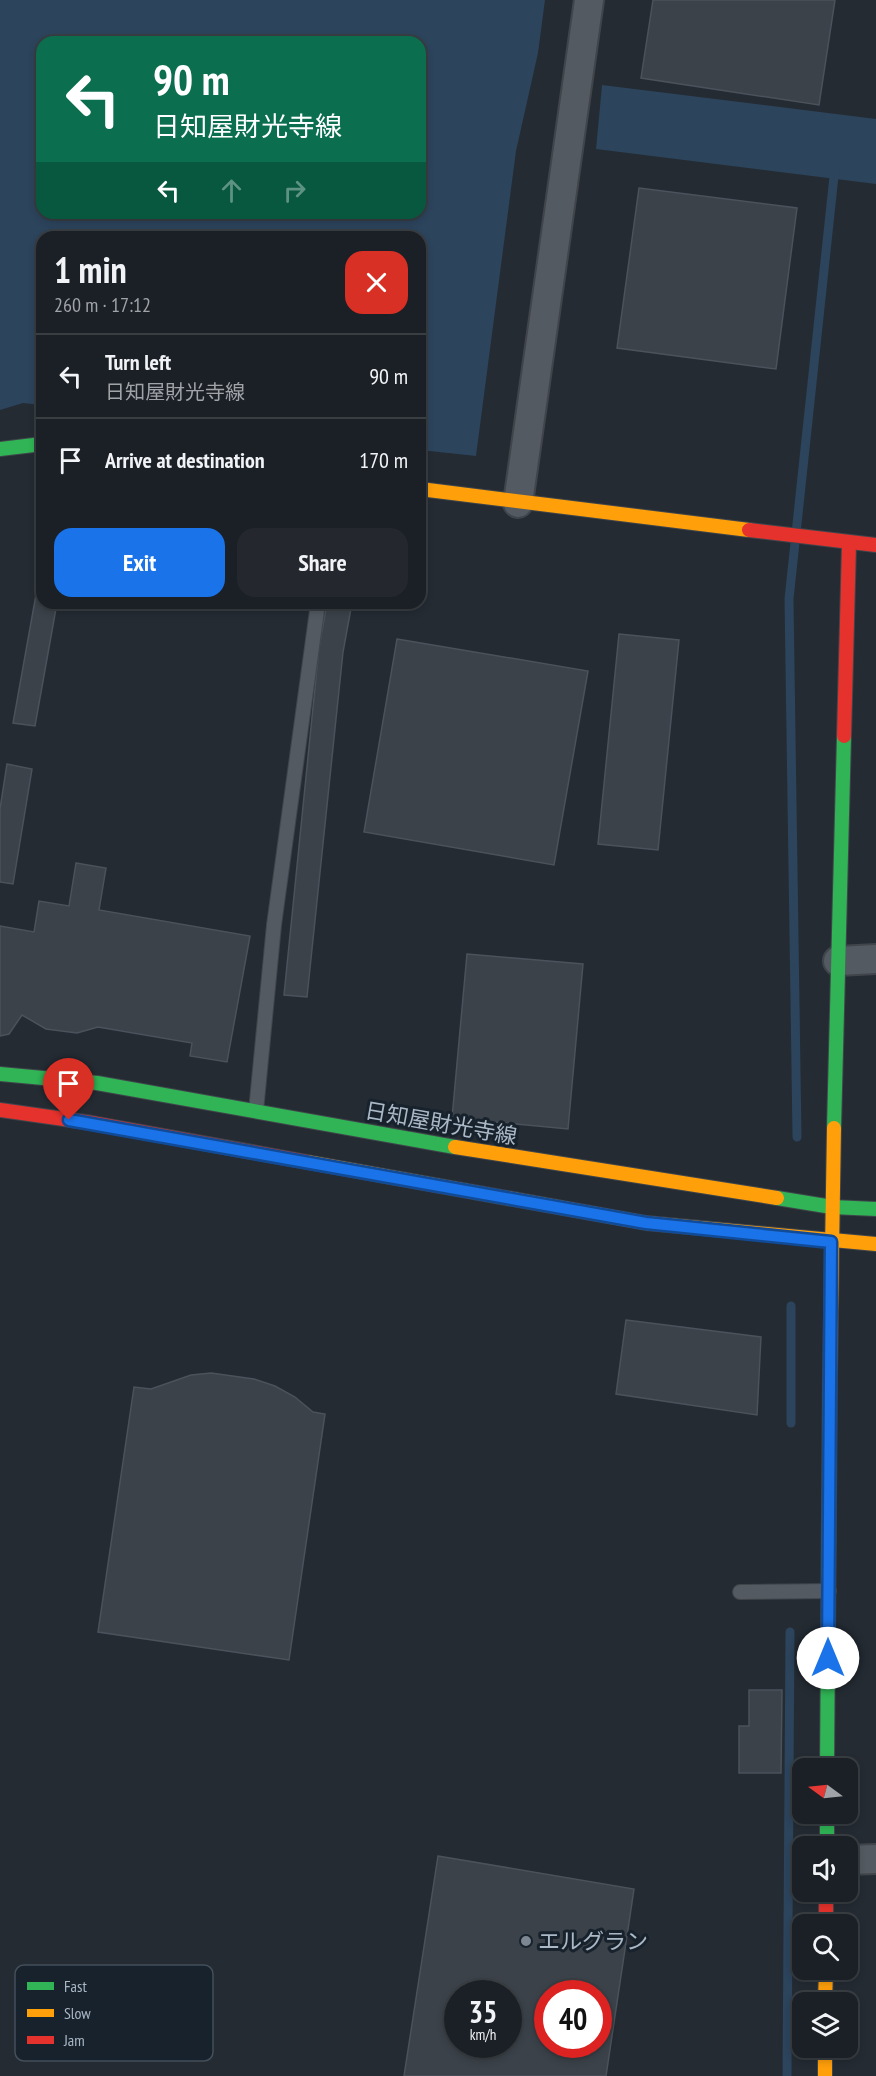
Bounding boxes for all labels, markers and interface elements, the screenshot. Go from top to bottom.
text: 90 m [153,52,230,107]
icon: left [54,60,132,138]
text: 日知屋財光寺線 [153,109,342,143]
icon: left [152,174,185,207]
icon: ahead [215,174,248,207]
icon: right [278,174,311,207]
text: 1 min [54,246,127,293]
button: close [345,251,408,314]
text: 260 m · 17:12 [54,292,151,318]
text: Turn left [105,348,171,376]
icon: left [54,360,87,393]
text: 90 m [369,362,408,390]
text: 日知屋財光寺線 [105,379,245,405]
icon: arrive [54,444,87,477]
text: Arrive at destination [105,446,265,474]
text: 170 m [359,446,408,474]
button: Exit [54,528,225,597]
button: Share [237,528,408,597]
pin [43,1058,94,1120]
icon: arrive [52,1067,85,1100]
street label: 日知屋財光寺線 [363,1096,519,1150]
position arrow [796,1626,860,1690]
north arrow [792,1758,858,1824]
map controls [792,1758,858,2058]
button: sound [792,1836,858,1902]
button: search [792,1914,858,1980]
place label: エルグラン [538,1927,648,1955]
marker: エルグラン [519,1934,533,1948]
legend [15,1965,213,2061]
text: Fast [64,1976,87,1996]
speed limit sign: 40 [534,1980,612,2058]
text: 35 [469,1992,497,2031]
button: layers [792,1992,858,2058]
text: Slow [64,2003,91,2023]
text: km/h [470,2025,496,2044]
text: Jam [63,2030,85,2050]

